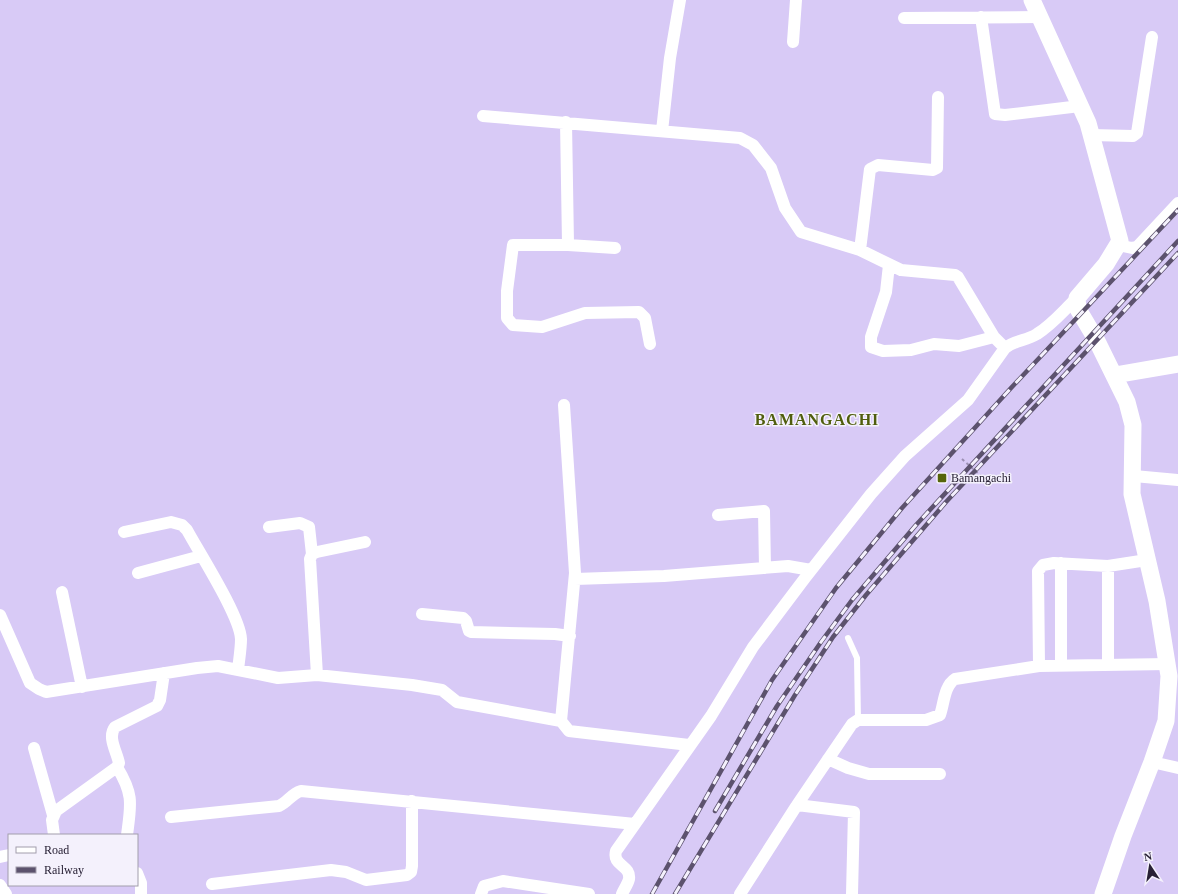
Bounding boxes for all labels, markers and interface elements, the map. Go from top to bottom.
district label: BAMANGACHI [755,411,879,428]
place label: Bamangachi [951,471,1012,485]
marker: Bamangachi [936,472,948,484]
legend [8,834,138,886]
text: Road [44,843,69,857]
north arrow [1130,846,1170,886]
text: N [1143,850,1153,863]
text: Railway [44,863,84,877]

